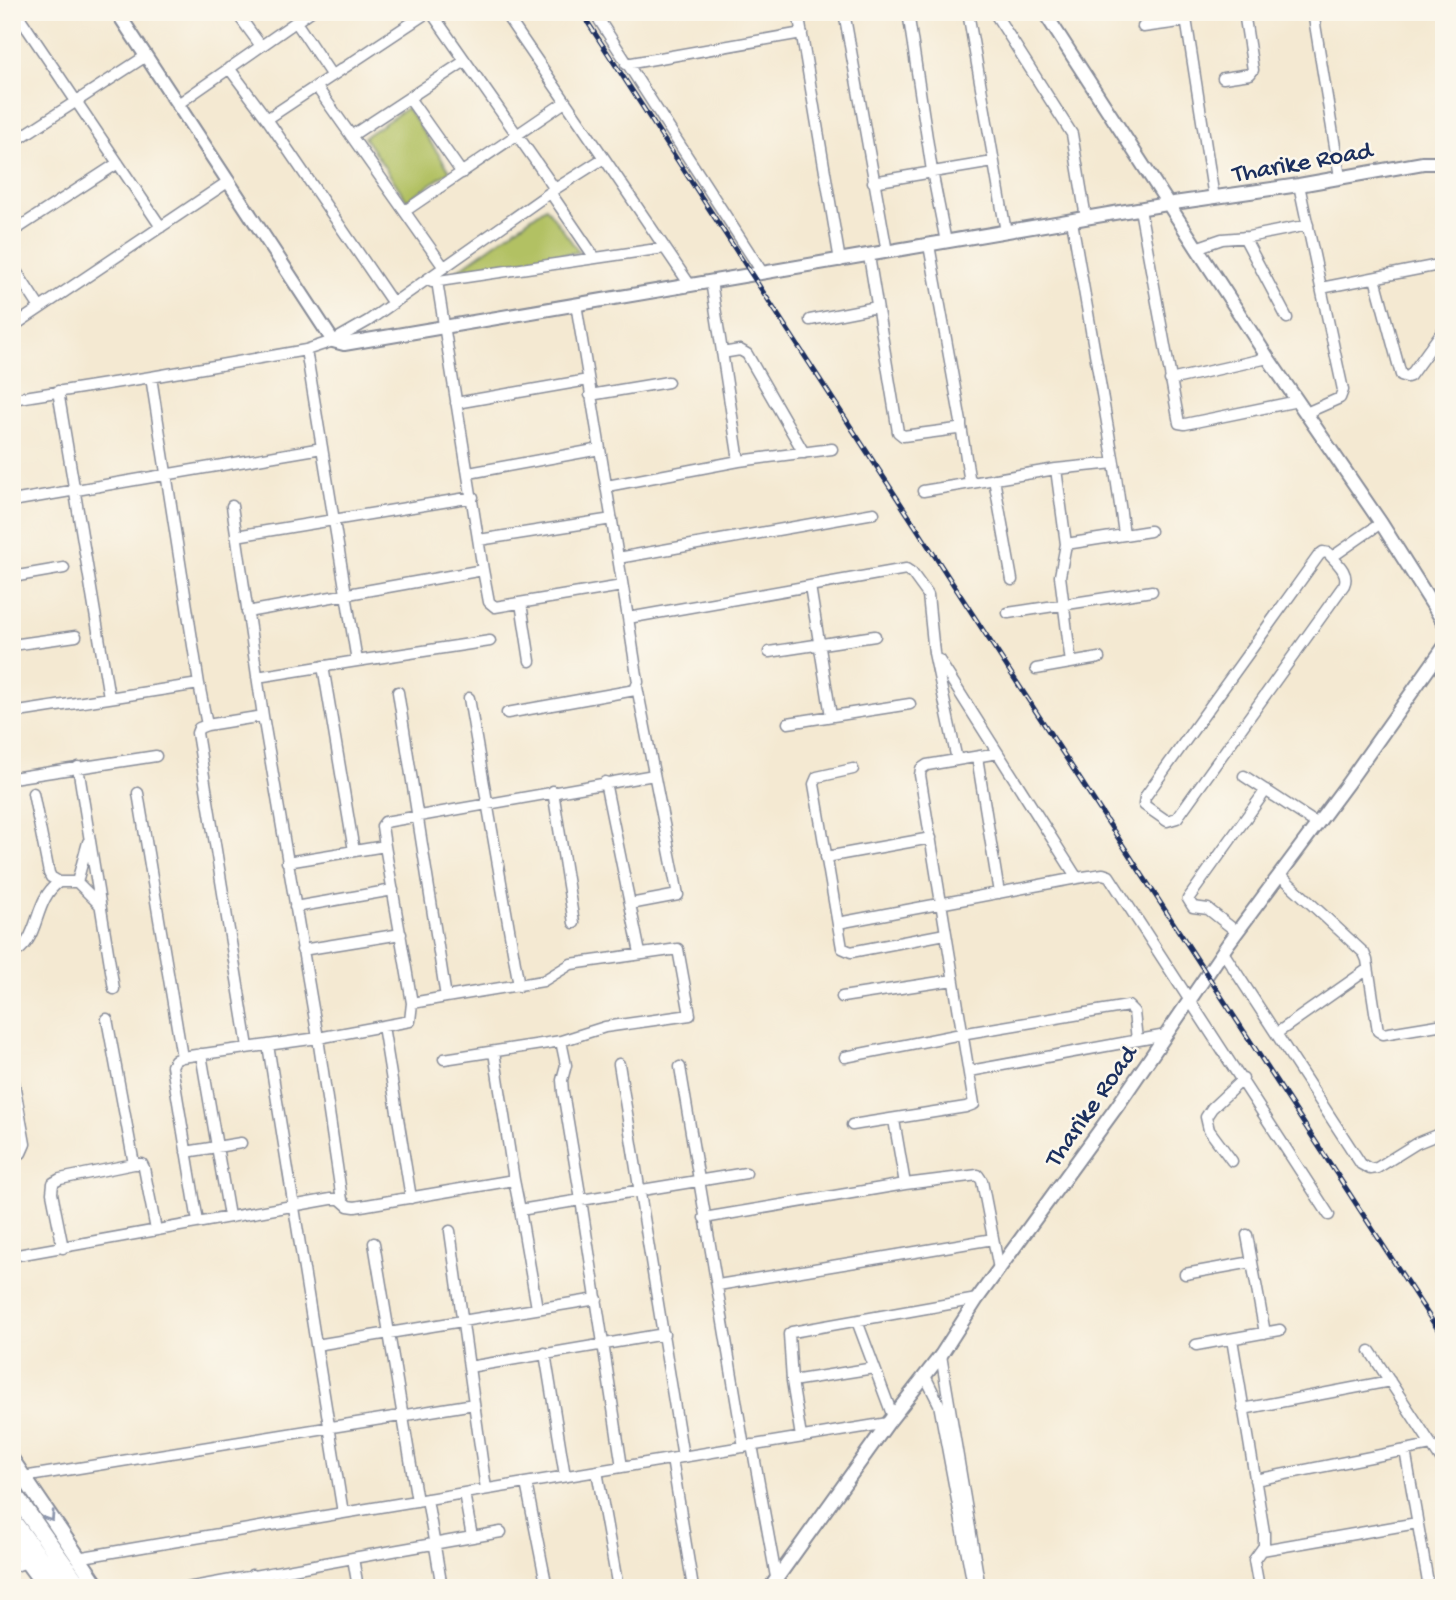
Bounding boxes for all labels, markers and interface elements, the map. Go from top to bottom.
street label: Tharike Road [1229,137,1377,192]
street label: Tharike Road [1038,1039,1147,1176]
one-way arrow [42,1509,54,1522]

